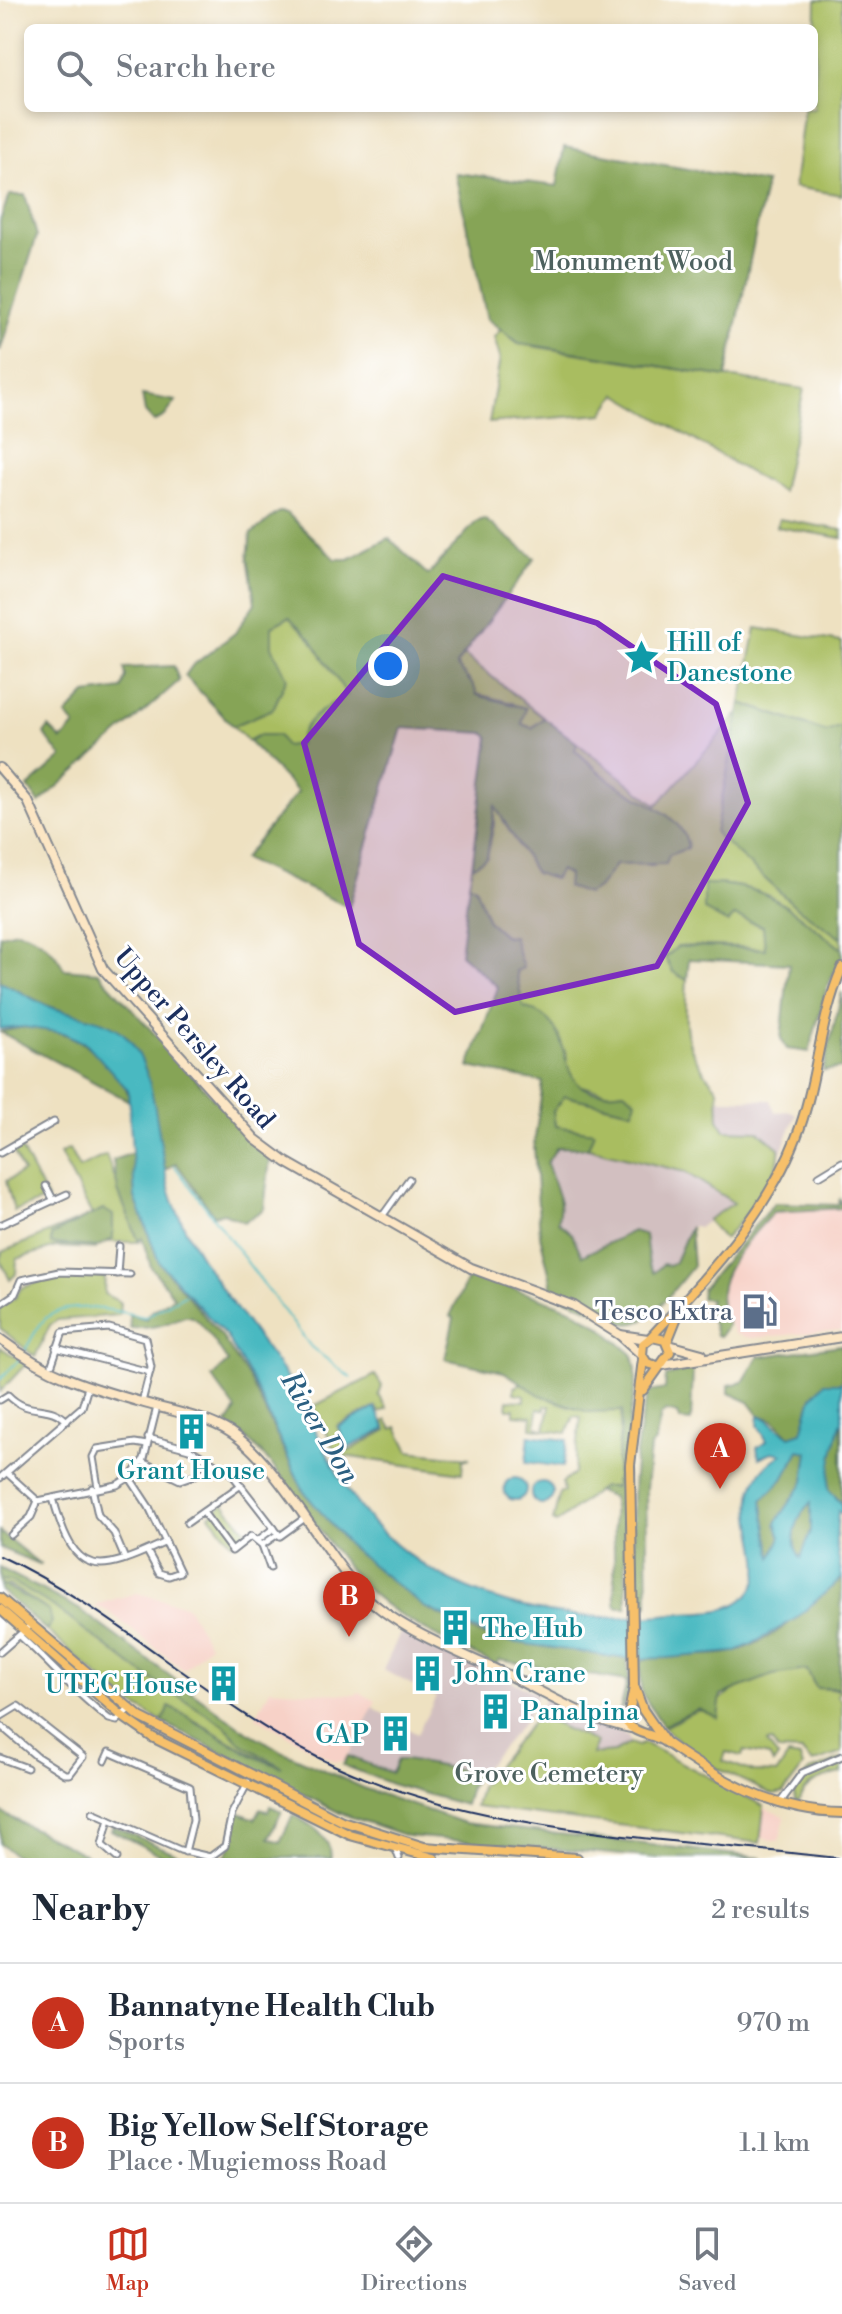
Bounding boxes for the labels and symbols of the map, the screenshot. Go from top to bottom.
park label: Monument Wood [533,246,733,278]
place label: Hill of Danestone [667,627,793,689]
place icon: Hill of Danestone [622,638,660,676]
your location [368,646,408,686]
street label: Upper Persley Road [107,942,282,1136]
fuel station icon: Tesco Extra [740,1292,778,1330]
place label: Tesco Extra [595,1296,734,1328]
water label: River Don [272,1364,367,1491]
building icon: Grant House [172,1412,210,1450]
pin: A [694,1423,746,1489]
place label: Grant House [117,1455,265,1487]
pin: B [323,1571,375,1637]
building icon: The Hub [436,1609,474,1647]
place label: The Hub [481,1613,583,1645]
building icon: John Crane [408,1654,446,1692]
place label: John Crane [452,1658,586,1690]
building icon: UTEC House [205,1665,243,1703]
place label: UTEC House [45,1669,198,1701]
building icon: Panalpina [476,1692,514,1730]
place label: Panalpina [521,1696,640,1728]
building icon: GAP [376,1715,414,1753]
place label: GAP [315,1719,369,1751]
park label: Grove Cemetery [454,1758,644,1790]

